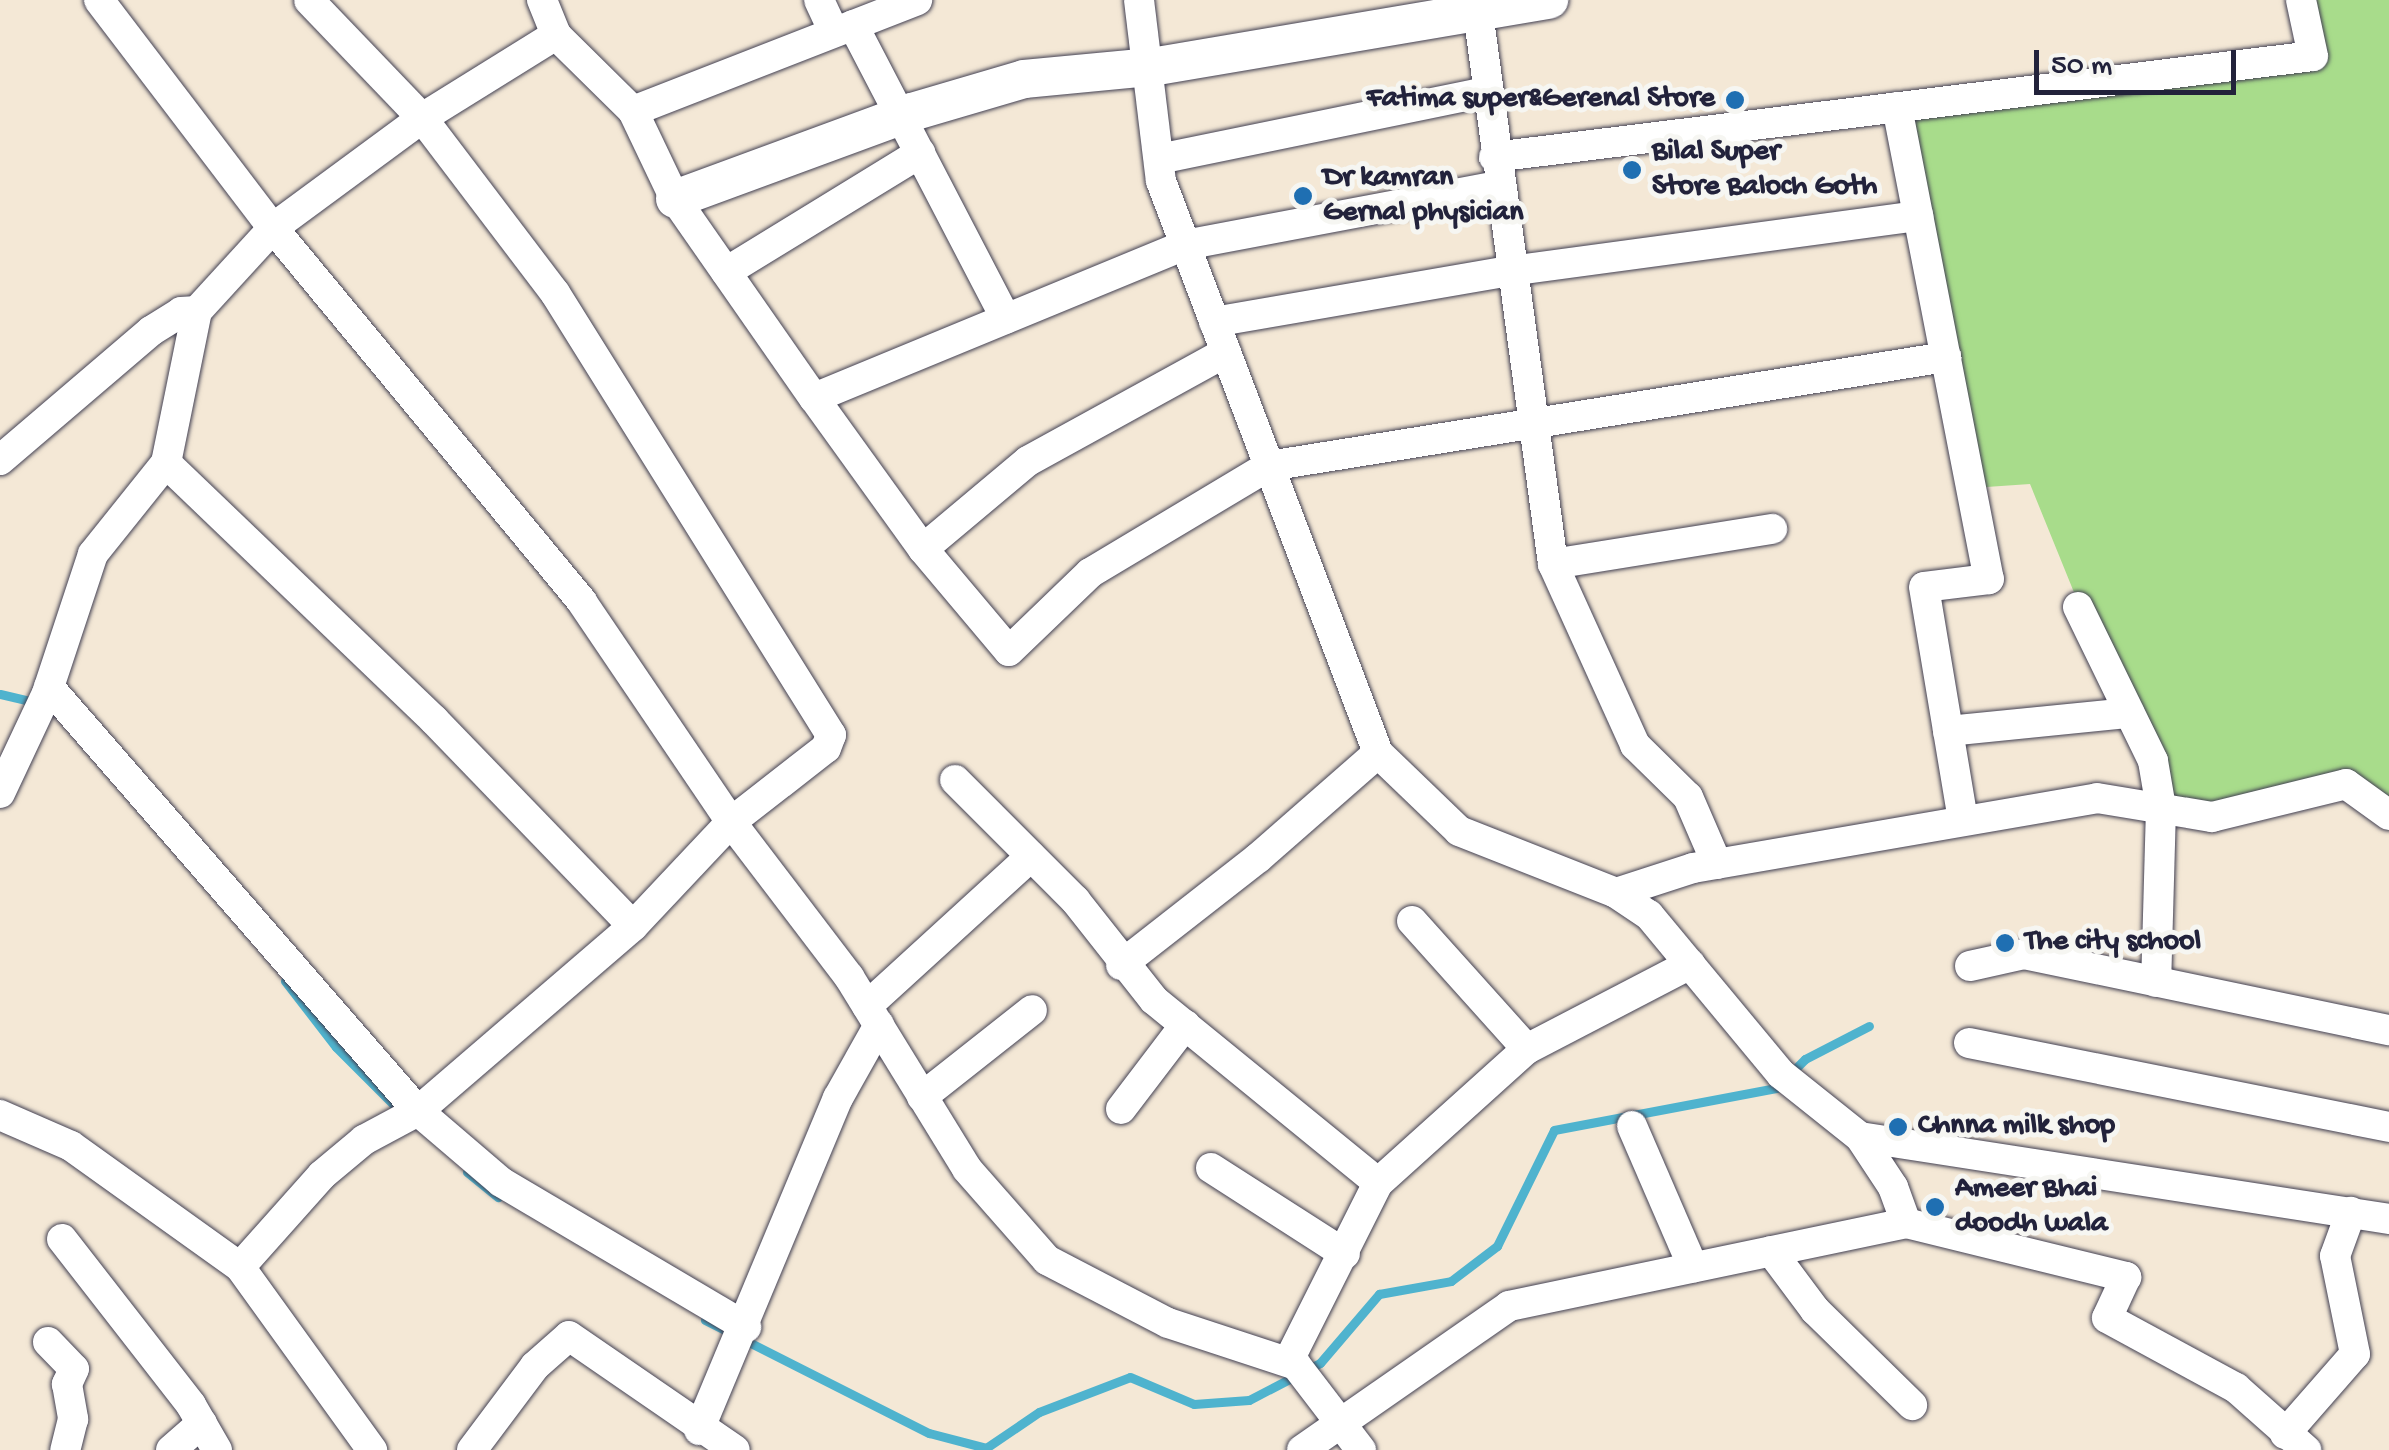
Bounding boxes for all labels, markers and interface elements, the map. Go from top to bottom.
scale bar [2039,30,2242,92]
text: 50 m [2051,50,2112,85]
place label: Fatima super&Gerenal Store [1366,82,1715,118]
marker: Fatima super&Gerenal Store [1724,89,1746,111]
place label: Bilal Super Store Baloch Goth [1652,135,1877,206]
marker: Bilal Super Store Baloch Goth [1621,159,1643,181]
place label: Dr kamran Gernal physician [1323,161,1523,232]
marker: Dr kamran Gernal physician [1292,185,1314,207]
place label: The city school [2025,925,2201,961]
marker: The city school [1994,932,2016,954]
place label: Chnna milk shop [1918,1109,2115,1145]
marker: Chnna milk shop [1887,1116,1909,1138]
place label: Ameer Bhai doodh wala [1955,1172,2108,1242]
marker: Ameer Bhai doodh wala [1924,1196,1946,1218]

